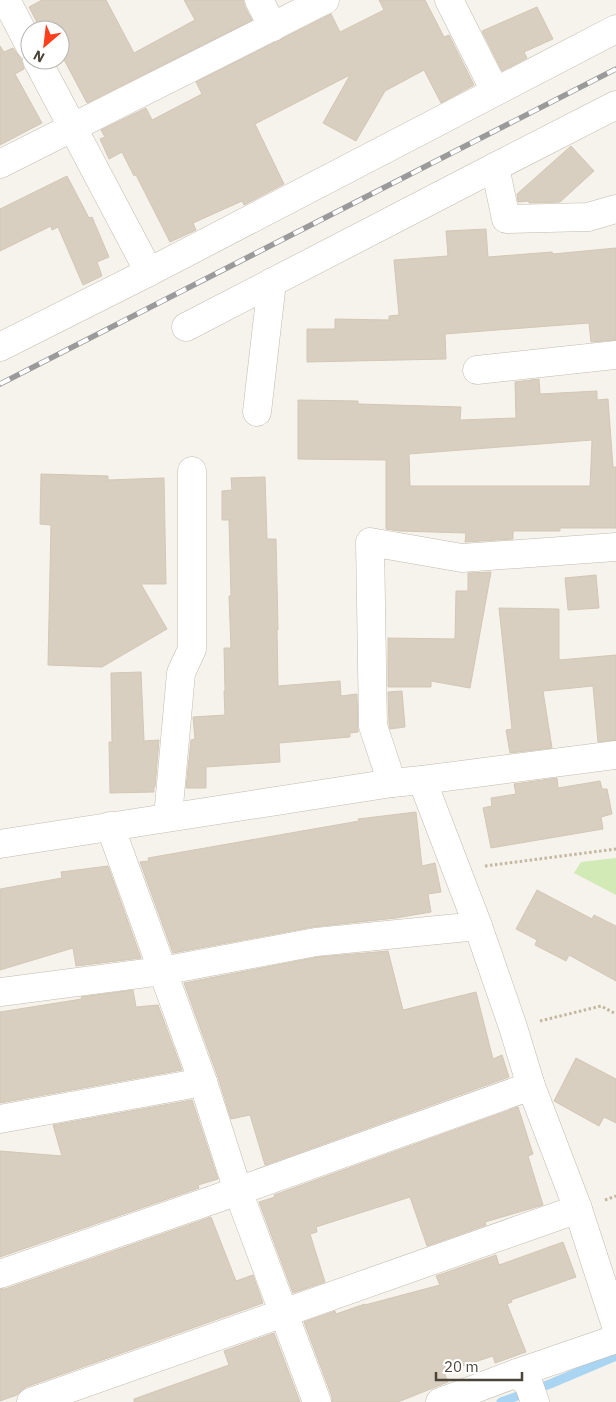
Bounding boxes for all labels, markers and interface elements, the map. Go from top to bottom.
north arrow [20,20,70,70]
text: N [30,46,48,67]
scale bar [436,1350,522,1382]
text: 20 m [444,1357,479,1376]

